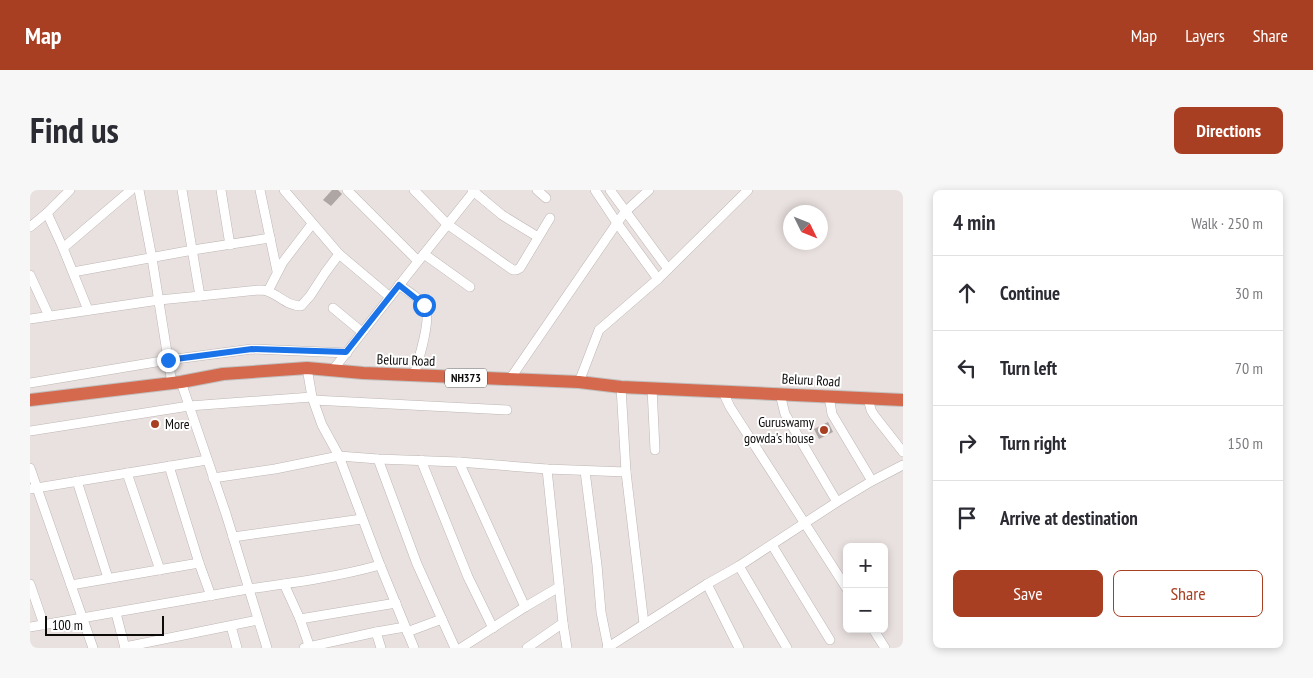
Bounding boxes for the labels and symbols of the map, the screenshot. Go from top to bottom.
north arrow [783,205,828,250]
route start [413,294,436,317]
route end [157,349,180,372]
street label: Beluru Road [376,350,436,370]
road number: NH373 [445,368,487,388]
street label: Beluru Road [781,369,841,391]
place label: Guruswamy gowda's house [744,413,815,447]
place label: More [165,415,190,433]
marker: More [149,418,161,430]
marker: Guruswamy gowda's house [818,424,830,436]
scale bar [45,613,164,636]

